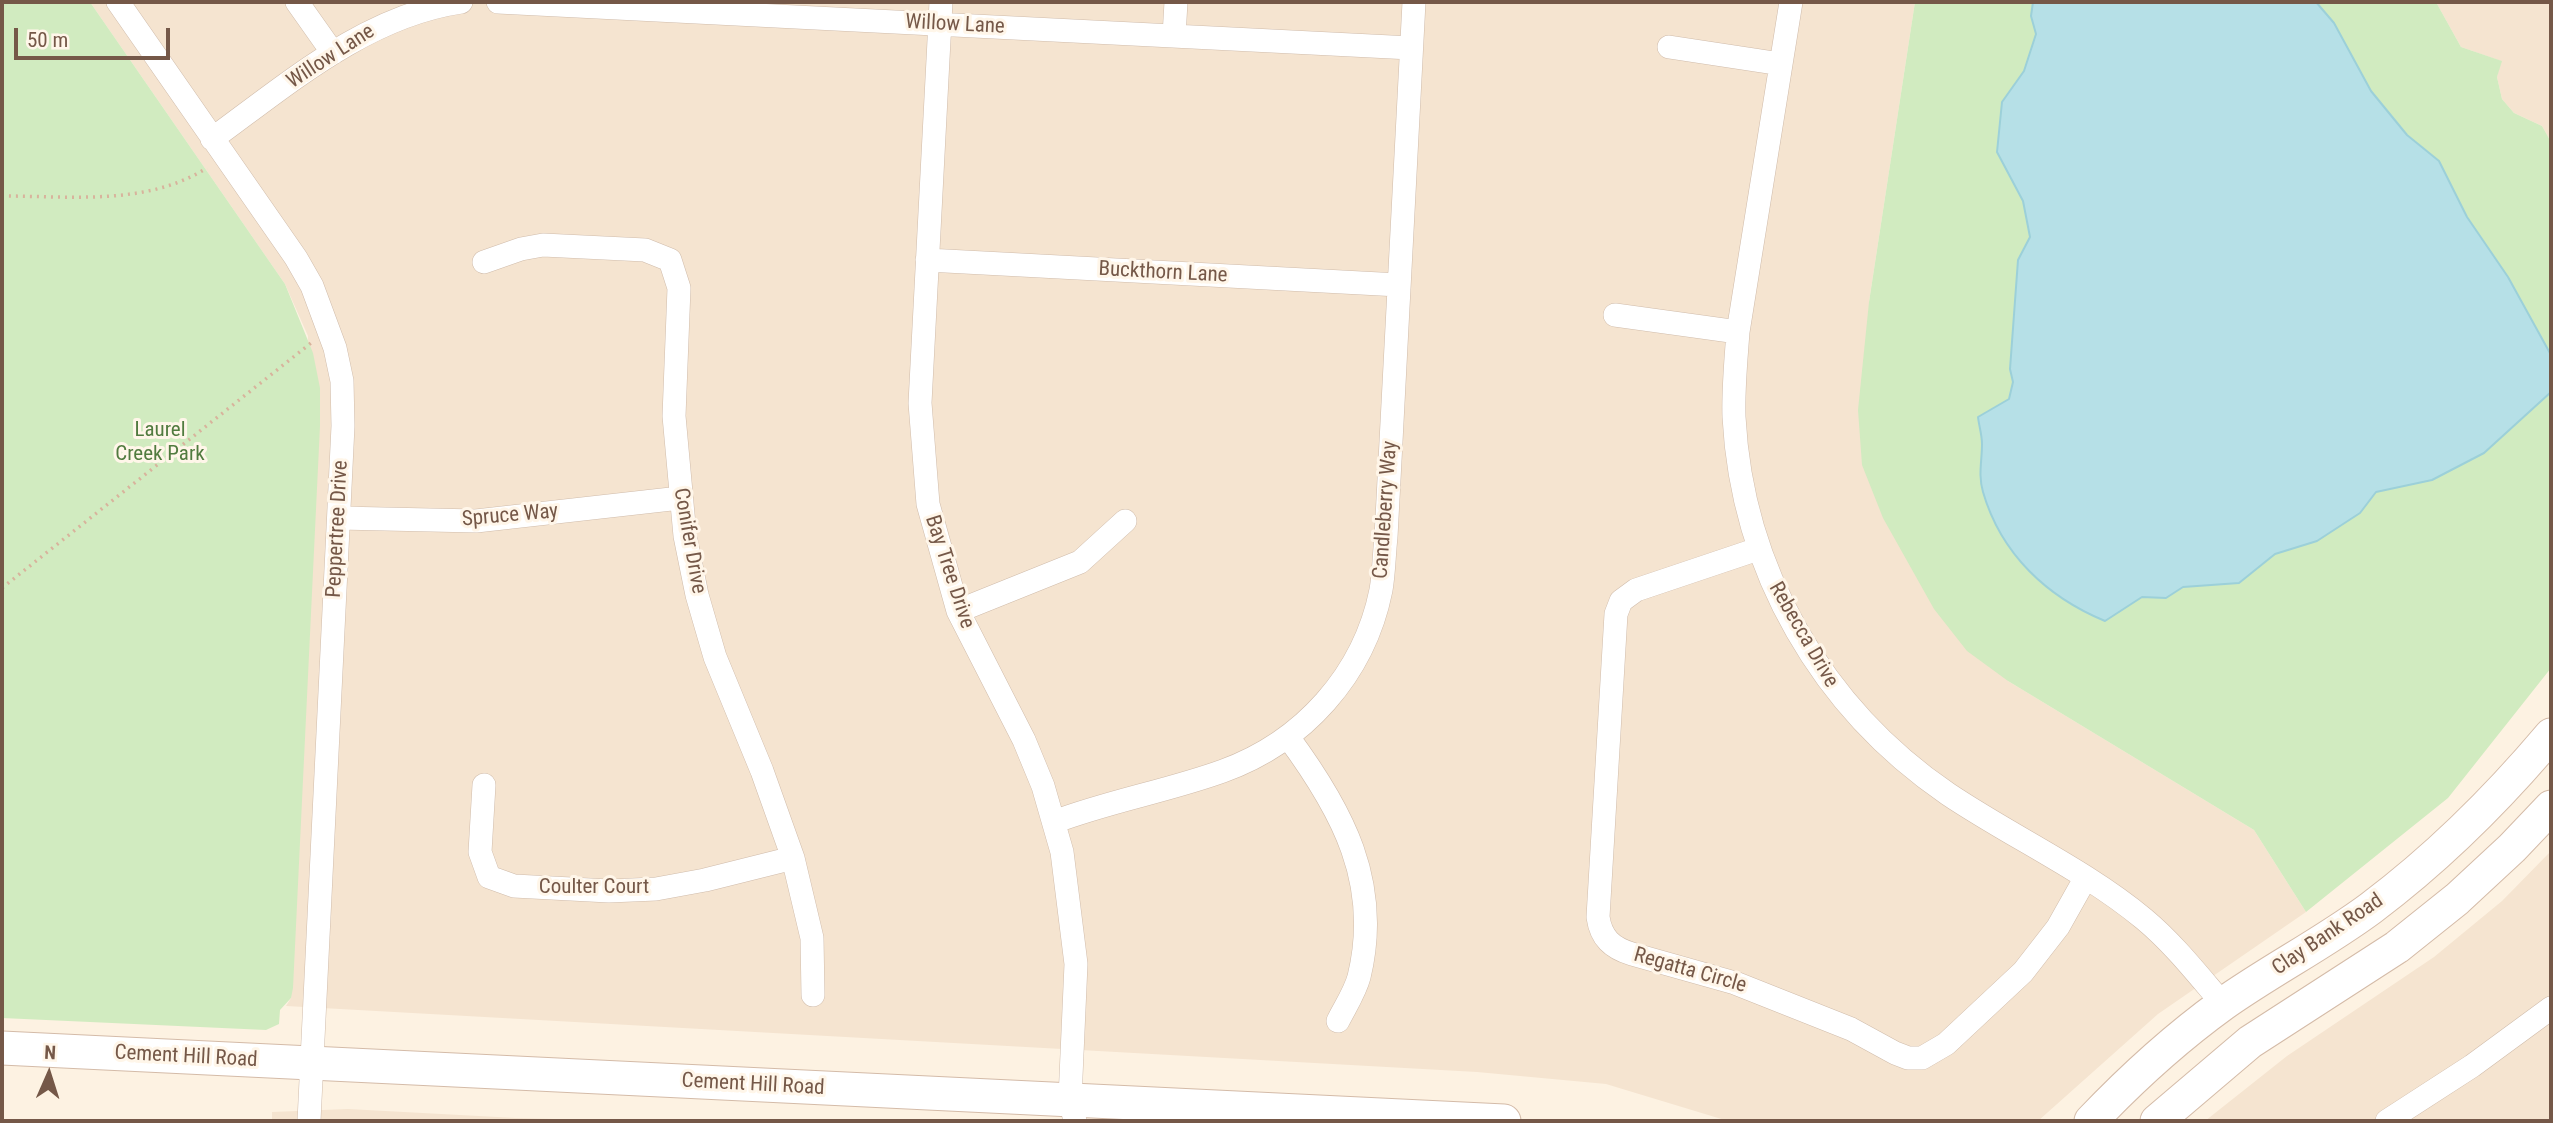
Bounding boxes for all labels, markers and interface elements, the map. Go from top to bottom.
street label: Willow Lane [905,10,1005,40]
scale bar [18,14,173,58]
street label: Willow Lane [282,19,380,95]
text: 50 m [27,28,68,52]
street label: Buckthorn Lane [1098,257,1228,289]
park label: Laurel Creek Park [115,418,205,468]
street label: Candleberry Way [1369,440,1403,580]
street label: Peppertree Drive [322,460,354,598]
street label: Conifer Drive [667,486,711,596]
street label: Spruce Way [461,499,559,533]
street label: Bay Tree Drive [919,512,979,632]
street label: Rebecca Drive [1763,578,1843,692]
street label: Coulter Court [539,875,649,901]
street label: Clay Bank Road [2268,889,2388,981]
street label: Regatta Circle [1631,943,1749,999]
north arrow [14,1039,84,1109]
text: N [44,1041,57,1064]
street label: Cement Hill Road [114,1041,258,1073]
street label: Cement Hill Road [681,1069,825,1101]

